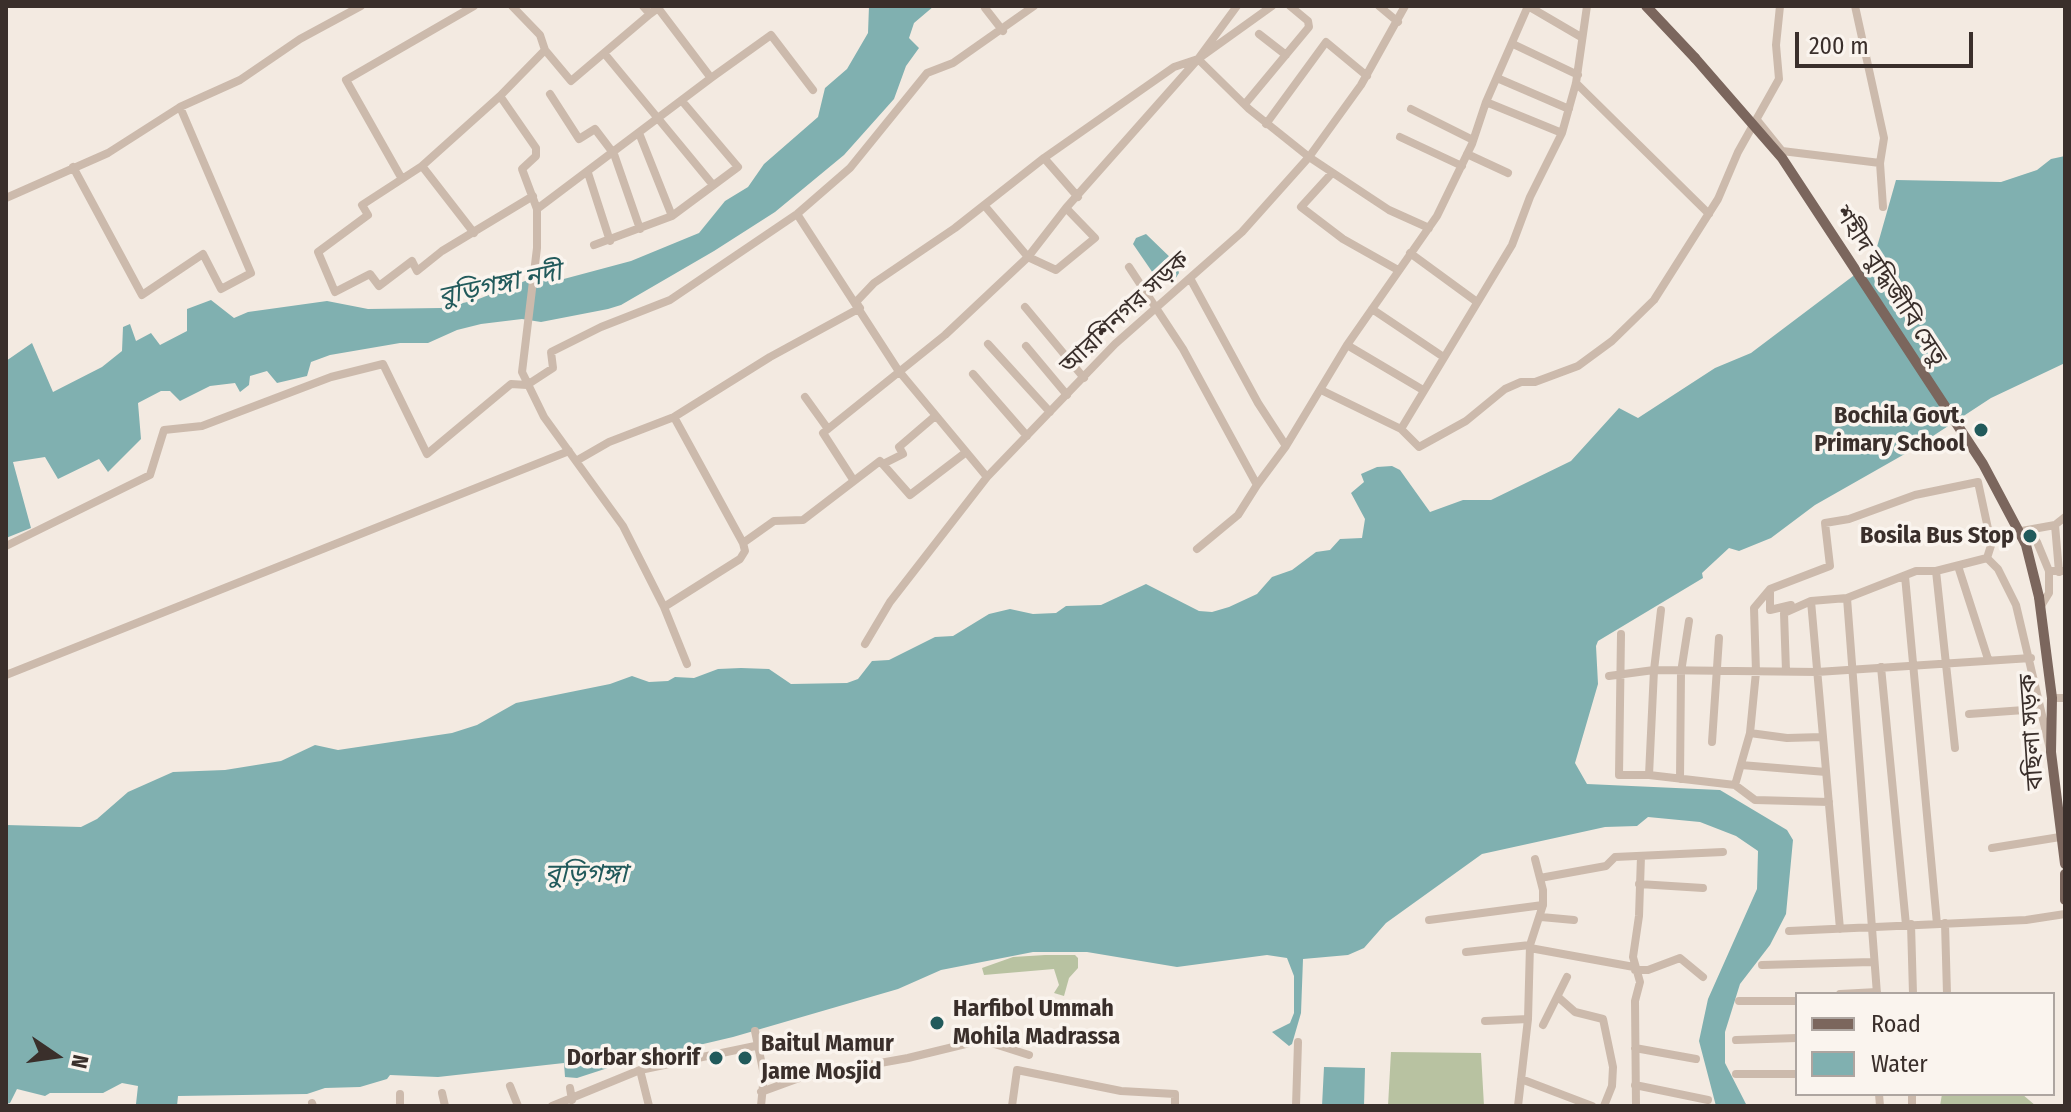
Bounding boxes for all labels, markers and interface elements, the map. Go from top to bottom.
scale bar [1799,16,1977,66]
text: 200 m [1809,32,1869,60]
street label: শহীদ বুদ্ধিজীবি সেতু [1828,201,1952,371]
street label: আরশিনগর সড়ক [1054,246,1196,380]
water label: বুড়িগঙ্গা নদী [435,257,565,313]
place label: Bochila Govt. Primary School [1814,402,1965,458]
marker: Bochila Govt. Primary School [1972,421,1990,439]
place label: Bosila Bus Stop [1860,522,2014,550]
marker: Bosila Bus Stop [2021,527,2039,545]
street label: বছিলা সড়ক [2014,673,2050,791]
water label: বুড়িগঙ্গা [545,859,627,891]
legend [1795,992,2055,1096]
place label: Harfibol Ummah Mohila Madrassa [953,995,1120,1051]
text: Road [1871,1010,1921,1038]
marker: Harfibol Ummah Mohila Madrassa [928,1014,946,1032]
north arrow [16,1016,96,1096]
place label: Baitul Mamur Jame Mosjid [761,1030,894,1086]
place label: Dorbar shorif [567,1044,700,1072]
marker: Dorbar shorif [707,1049,725,1067]
marker: Baitul Mamur Jame Mosjid [736,1049,754,1067]
text: Water [1871,1050,1928,1078]
text: N [65,1052,95,1071]

